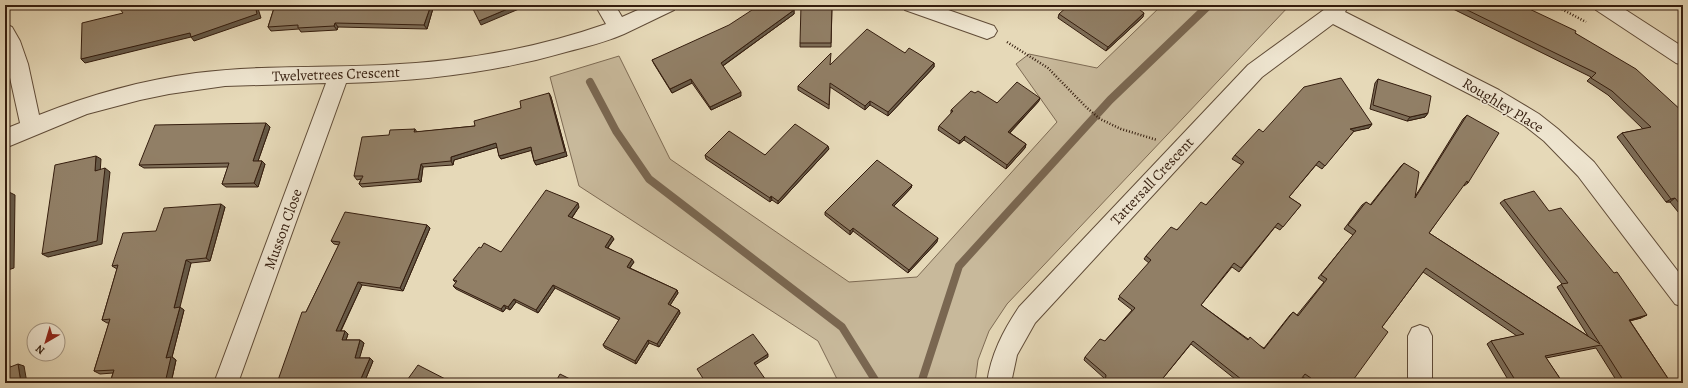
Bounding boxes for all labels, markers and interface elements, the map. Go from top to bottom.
street label: Twelvetrees Crescent [272,62,400,86]
street label: Roughley Place [1459,73,1548,137]
street label: Tattersall Crescent [1106,133,1198,229]
street label: Musson Close [259,186,307,272]
north arrow [26,322,66,362]
text: N [32,341,48,358]

